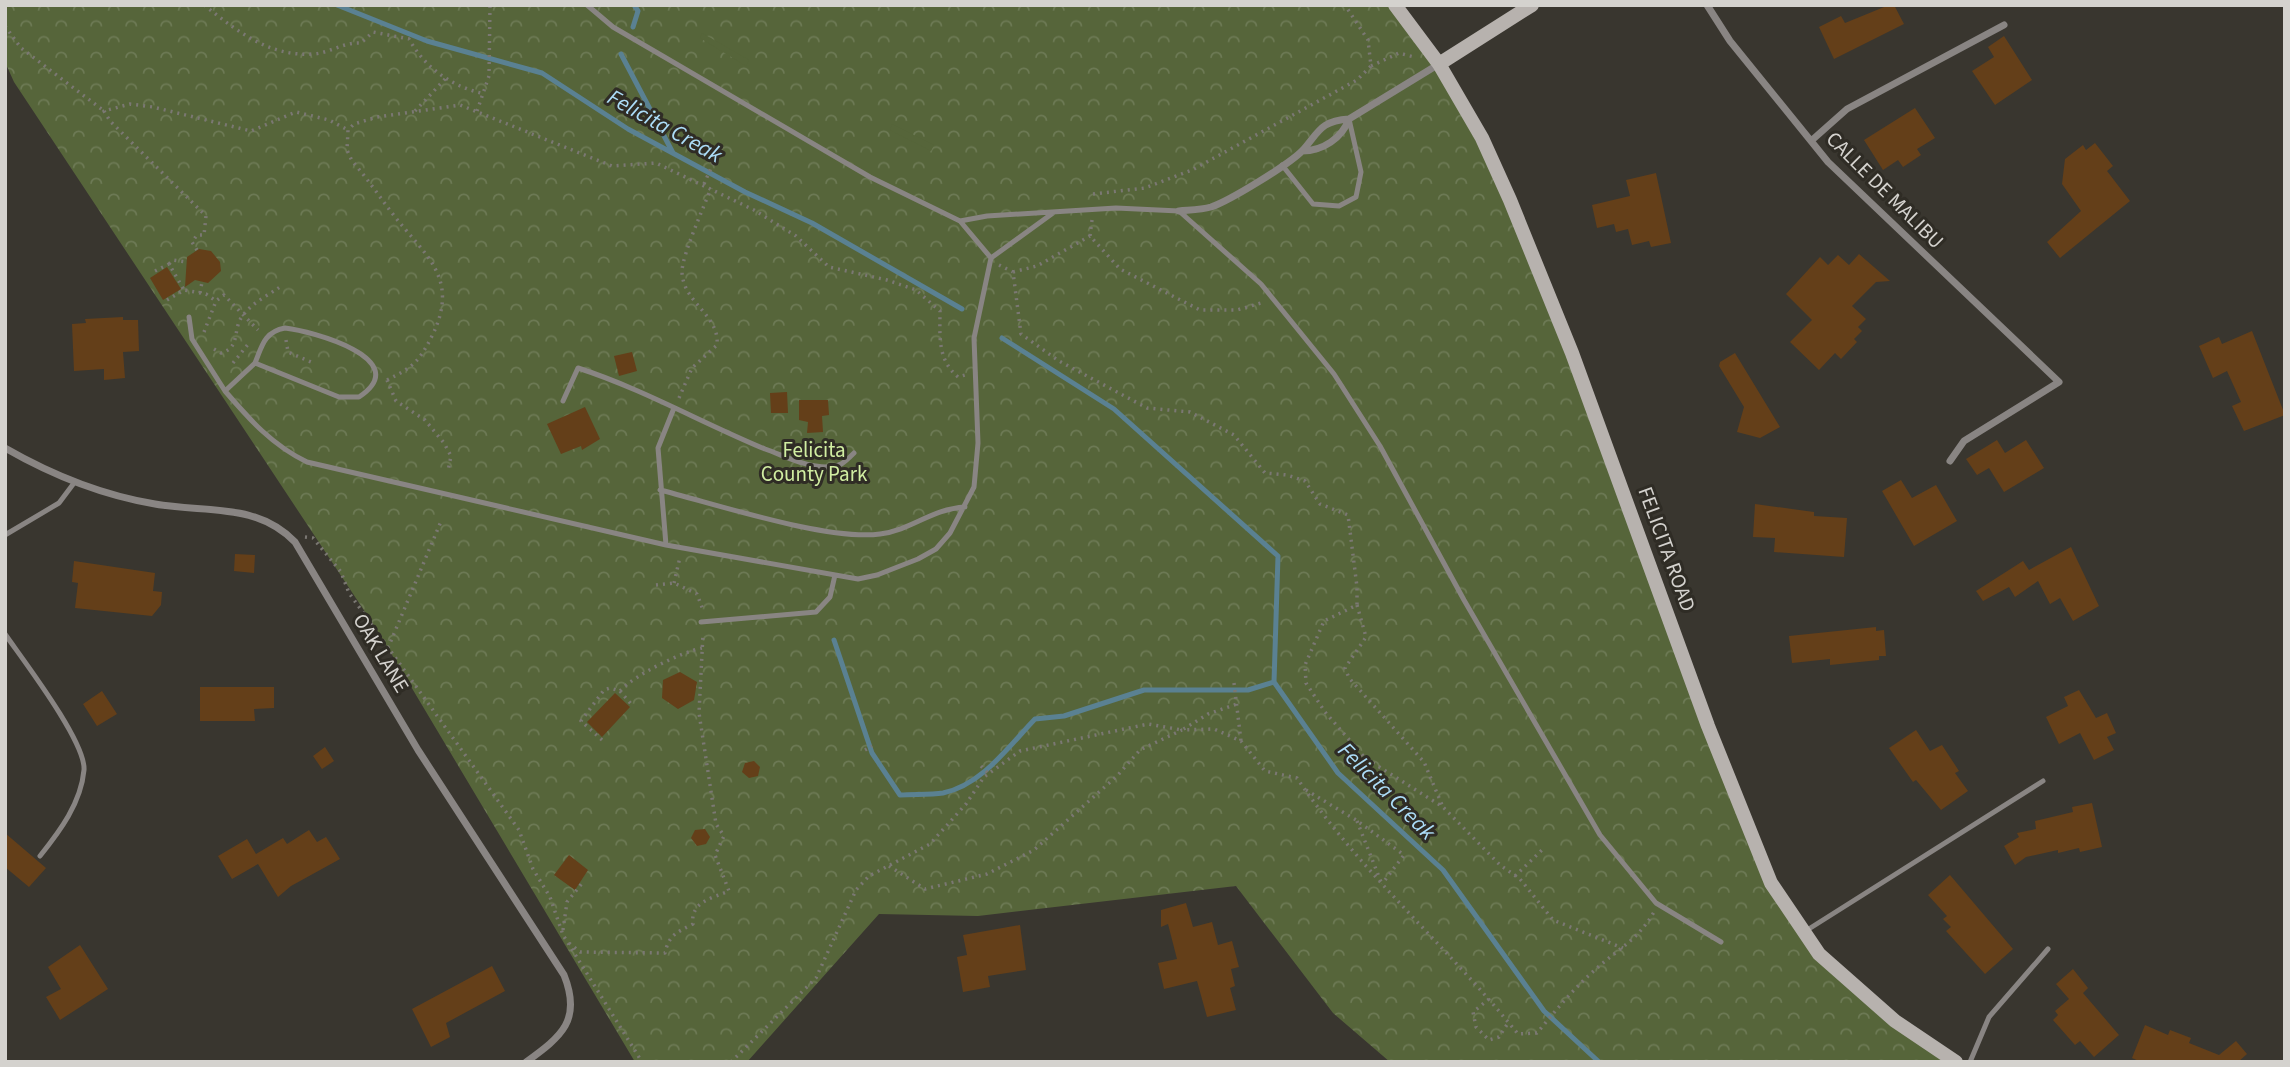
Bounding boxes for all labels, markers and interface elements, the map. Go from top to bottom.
water label: Felicita Creak [601,81,729,172]
street label: CALLE DE MALIBU [1819,124,1951,256]
park label: Felicita County Park [761,435,868,489]
street label: FELICITA ROAD [1631,482,1703,616]
street label: OAK LANE [346,608,416,698]
water label: Felicita Creak [1330,734,1444,848]

